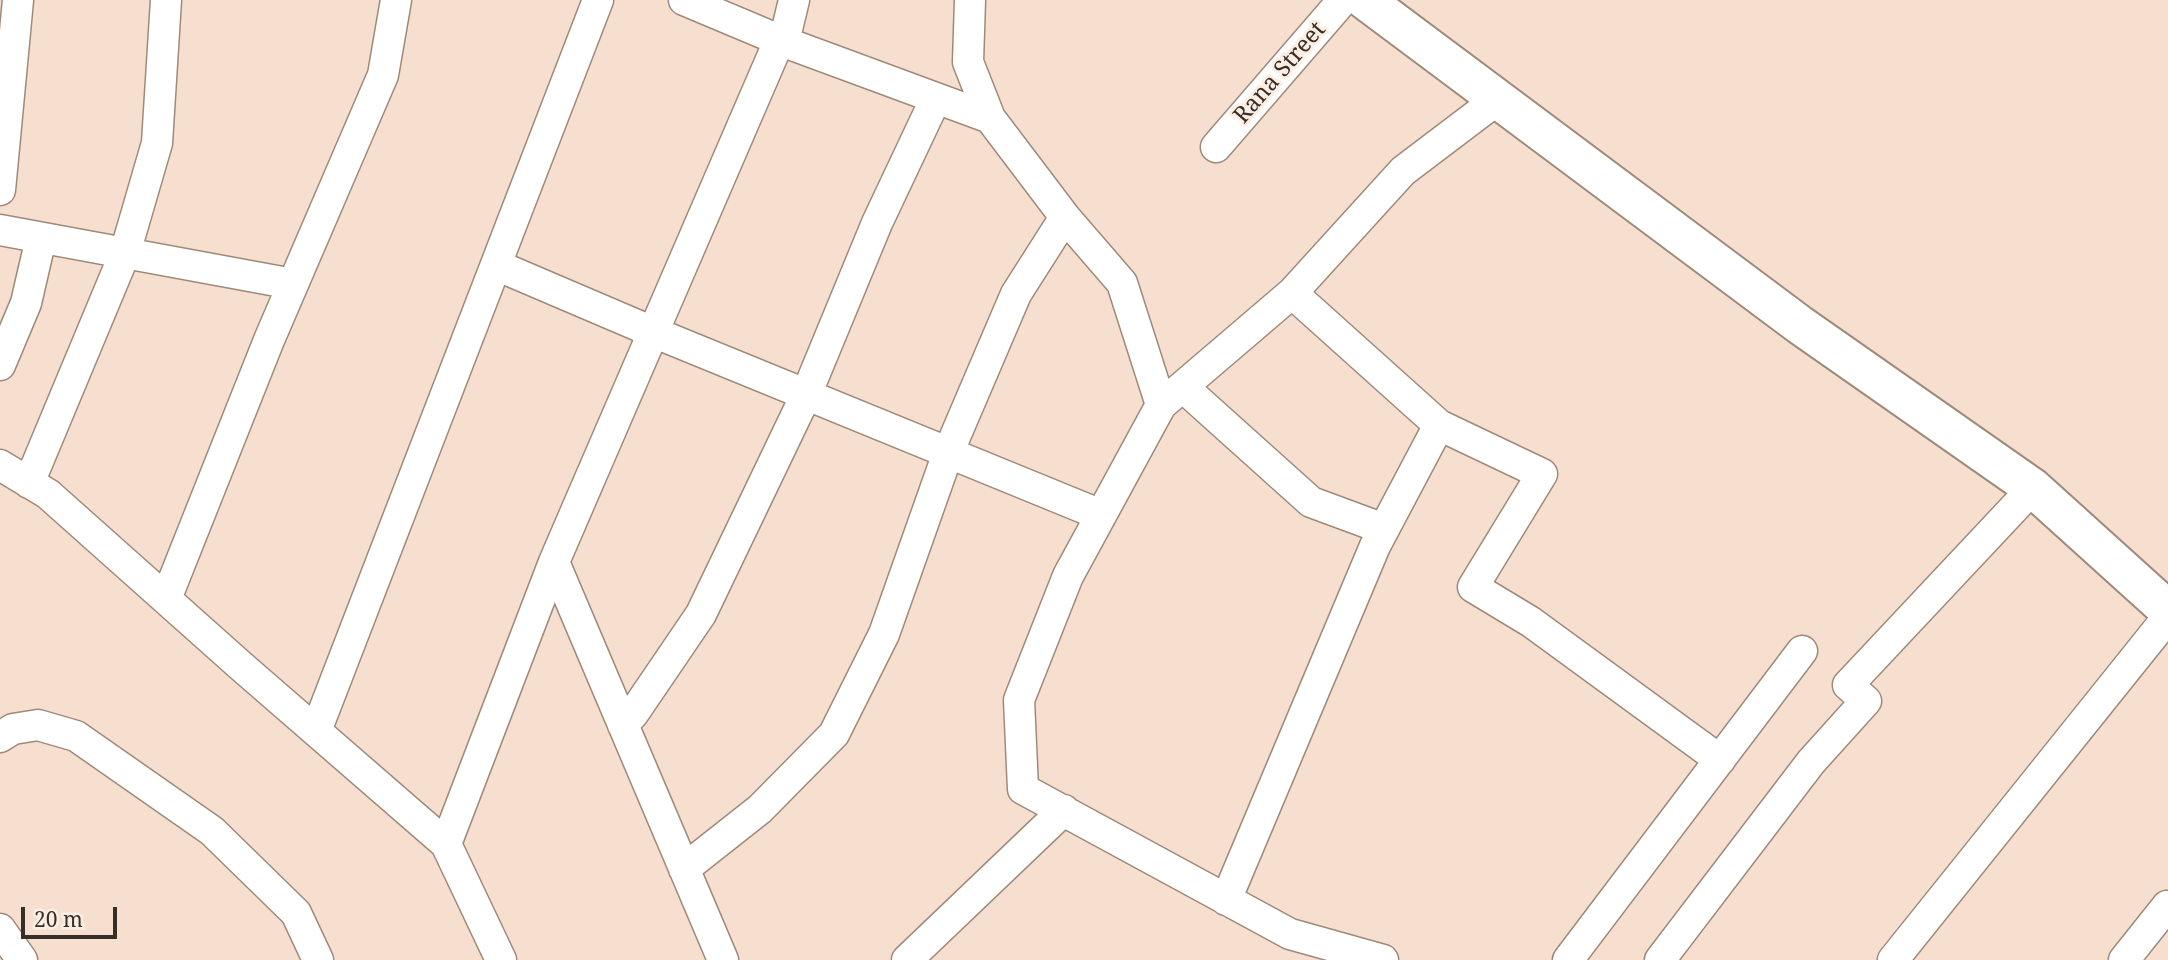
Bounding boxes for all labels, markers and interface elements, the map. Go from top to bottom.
street label: Rana Street [1228,16,1332,130]
scale bar [24,894,121,938]
text: 20 m [34,905,83,933]

